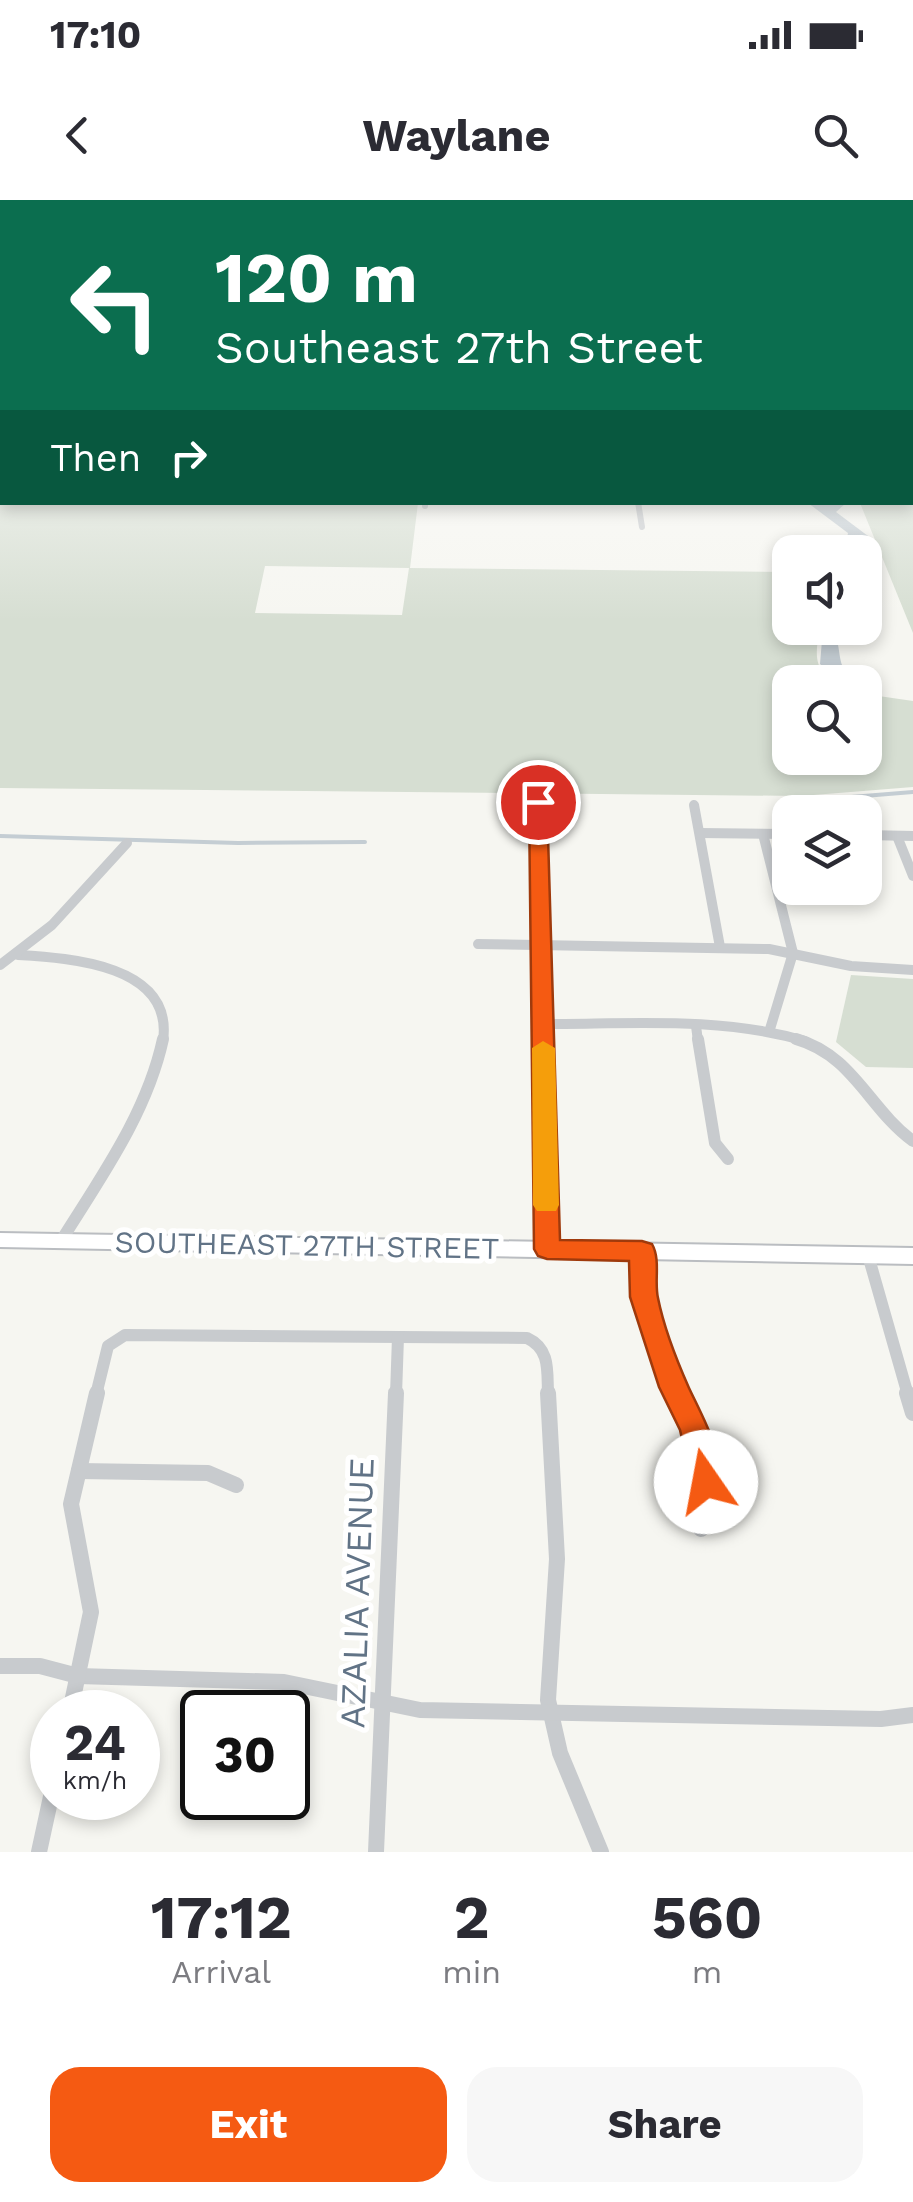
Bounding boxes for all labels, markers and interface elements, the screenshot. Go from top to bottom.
text: 17:10 [50,13,141,57]
icon: back [50,108,105,163]
icon: search [808,108,863,163]
text: Waylane [362,109,551,162]
text: 120 m [215,237,418,319]
icon: left [50,240,180,370]
text: Southeast 27th Street [215,321,703,374]
icon: right [161,430,216,485]
text: Then [50,436,141,480]
map controls [772,535,882,905]
button: sound [772,535,882,645]
button: search [772,665,882,775]
pin [496,760,581,845]
icon: arrive [511,775,566,830]
button: layers [772,795,882,905]
street label: SOUTHEAST 27TH STREET [114,1224,500,1266]
position arrow [654,1430,758,1534]
street label: AZALIA AVENUE [331,1457,383,1729]
speed limit sign: 30 [180,1690,310,1820]
text: 24 [64,1713,126,1772]
text: km/h [63,1766,127,1795]
text: 17:12 [151,1882,292,1953]
text: 2 [454,1882,490,1953]
text: 560 [652,1882,762,1953]
text: Arrival [171,1953,271,1991]
text: min [442,1953,501,1991]
text: m [692,1953,722,1991]
button: Exit [50,2067,447,2182]
button: Share [467,2067,863,2182]

